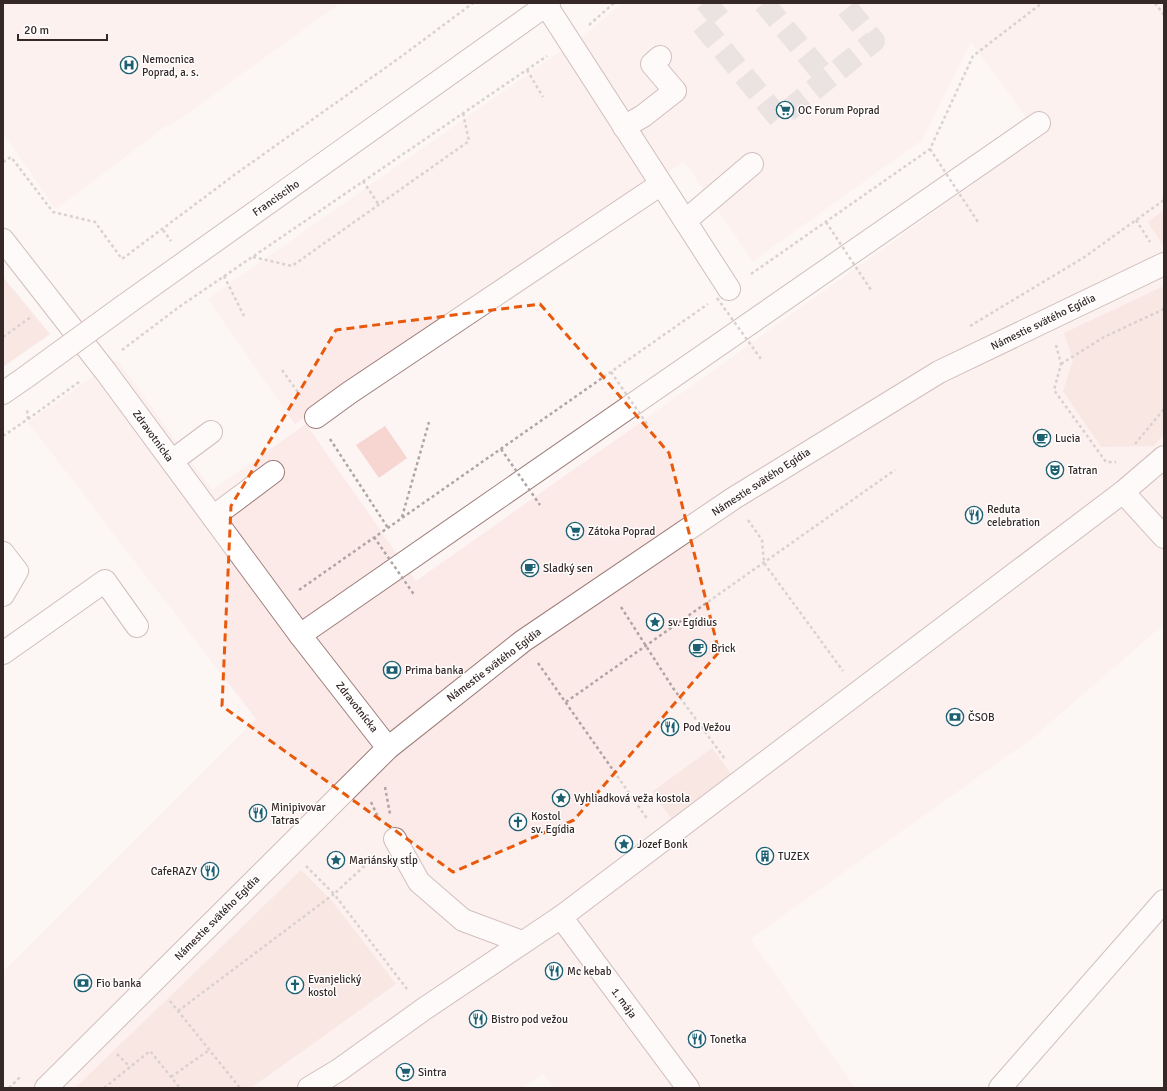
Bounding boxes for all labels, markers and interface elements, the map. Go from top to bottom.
scale bar [18,16,107,42]
text: 20 m [24,23,49,38]
place label: Nemocnica Poprad, a. s. [142,53,199,79]
hospital icon: Nemocnica Poprad, a. s. [119,55,139,75]
supermarket icon: OC Forum Poprad [775,100,795,120]
place label: OC Forum Poprad [798,104,880,117]
street label: Francisciho [250,177,302,219]
street label: Námestie svätého Egídia [989,291,1098,353]
street label: Zdravotnícka [130,408,176,465]
cafe icon: Lucia [1032,428,1052,448]
place label: Lucia [1055,432,1081,445]
street label: Námestie svätého Egídia [709,445,813,519]
theatre icon: Tatran [1045,460,1065,480]
place label: Tatran [1068,464,1097,477]
place label: Reduta celebration [987,503,1040,529]
restaurant icon: Reduta celebration [964,505,984,525]
supermarket icon: Zátoka Poprad [565,521,585,541]
place label: Zátoka Poprad [588,525,655,538]
cafe icon: Sladký sen [520,558,540,578]
place label: Sladký sen [543,562,593,575]
place icon: sv. Egídius [645,612,665,632]
place label: sv. Egídius [668,616,717,629]
street label: Námestie svätého Egídia [444,625,544,705]
cafe icon: Brick [688,638,708,658]
place label: Brick [711,642,736,655]
bank icon: Prima banka [382,660,402,680]
place label: Prima banka [405,664,464,677]
street label: Zdravotnícka [333,679,381,735]
bank icon: ČSOB [945,707,965,727]
place label: ČSOB [968,710,995,724]
restaurant icon: Pod Vežou [660,717,680,737]
place label: Pod Vežou [683,721,731,734]
place icon: Vyhliadková veža kostola [551,788,571,808]
place label: Vyhliadková veža kostola [574,792,690,805]
place label: Minipivovar Tatras [271,801,326,827]
restaurant icon: Minipivovar Tatras [248,803,268,823]
place label: Kostol sv. Egídia [531,810,575,836]
church icon: Kostol sv. Egídia [508,812,528,832]
place icon: Jozef Bonk [614,834,634,854]
place label: Jozef Bonk [637,838,688,851]
building icon: TUZEX [755,846,775,866]
place icon: Mariánsky stĺp [326,850,346,870]
place label: TUZEX [778,850,810,863]
place label: Mariánsky stĺp [349,852,418,867]
restaurant icon: CafeRAZY [200,861,220,881]
place label: CafeRAZY [151,865,197,878]
street label: Námestie svätého Egídia [172,873,262,963]
restaurant icon: Mc kebab [544,961,564,981]
place label: Mc kebab [567,965,612,978]
bank icon: Fio banka [73,973,93,993]
place label: Evanjelický kostol [308,973,362,999]
church icon: Evanjelický kostol [285,975,305,995]
place label: Fio banka [96,977,142,990]
street label: 1. mája [609,985,640,1021]
restaurant icon: Bistro pod vežou [468,1009,488,1029]
place label: Bistro pod vežou [491,1013,568,1026]
restaurant icon: Tonetka [687,1029,707,1049]
place label: Tonetka [710,1033,747,1046]
supermarket icon: Sintra [395,1062,415,1082]
place label: Sintra [418,1066,447,1079]

